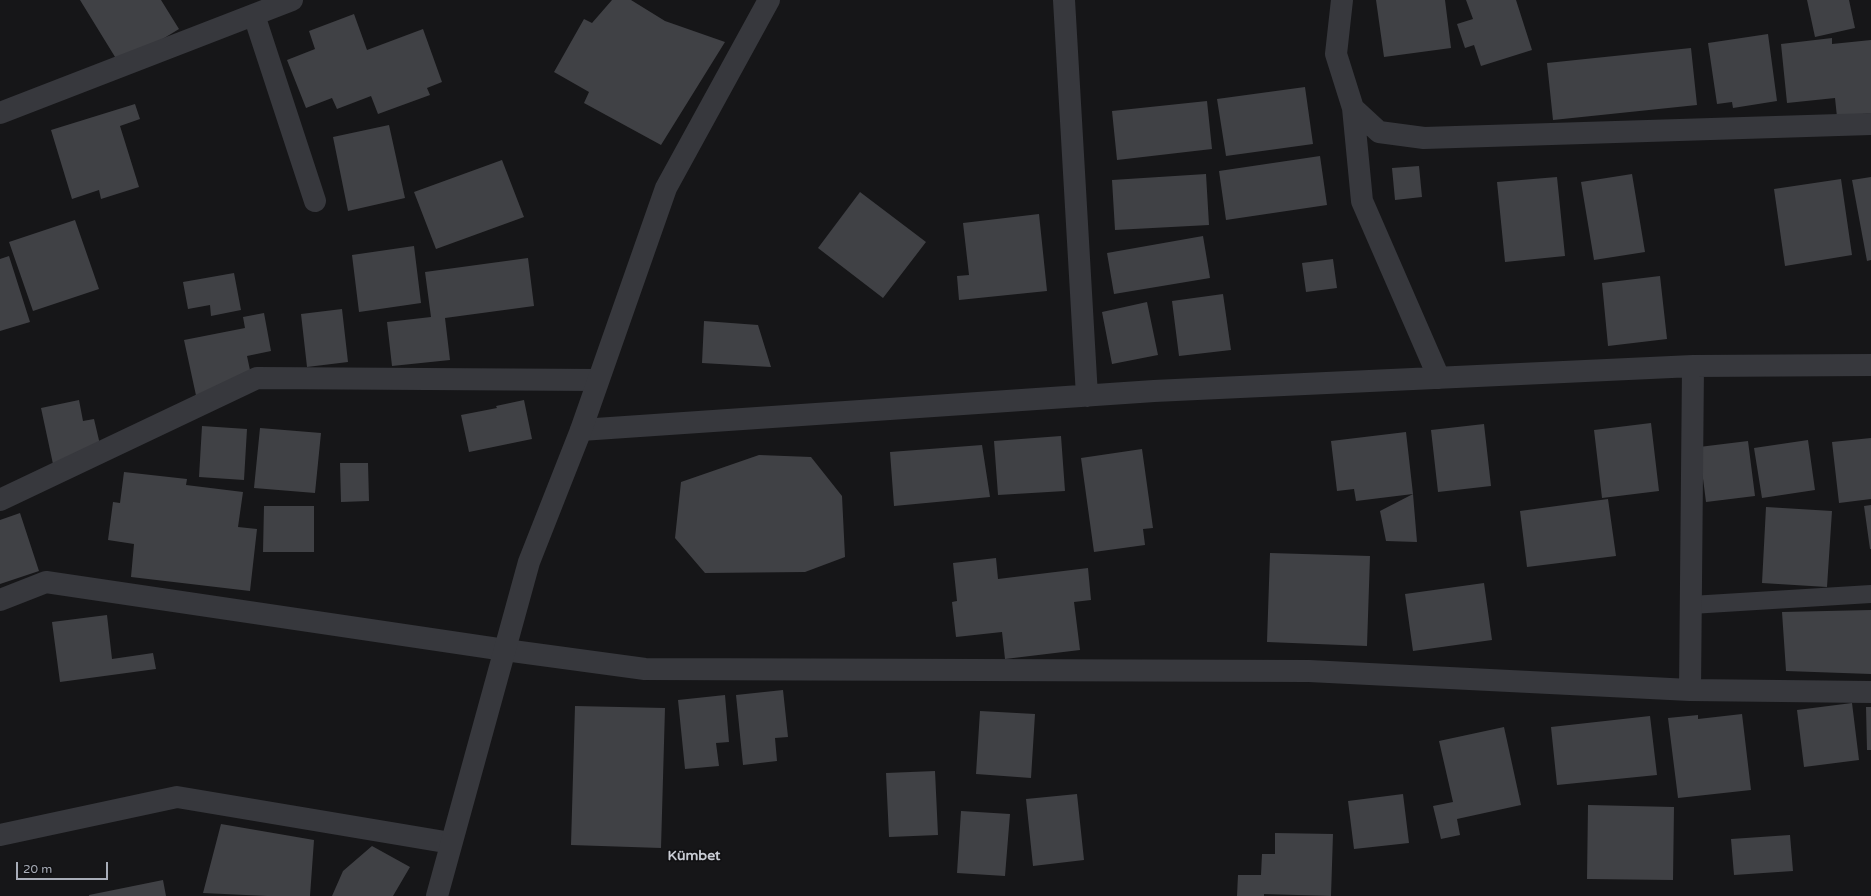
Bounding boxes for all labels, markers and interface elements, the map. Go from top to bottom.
district label: Kümbet [668,848,720,864]
scale bar [18,854,110,880]
text: 20 m [23,862,52,876]

